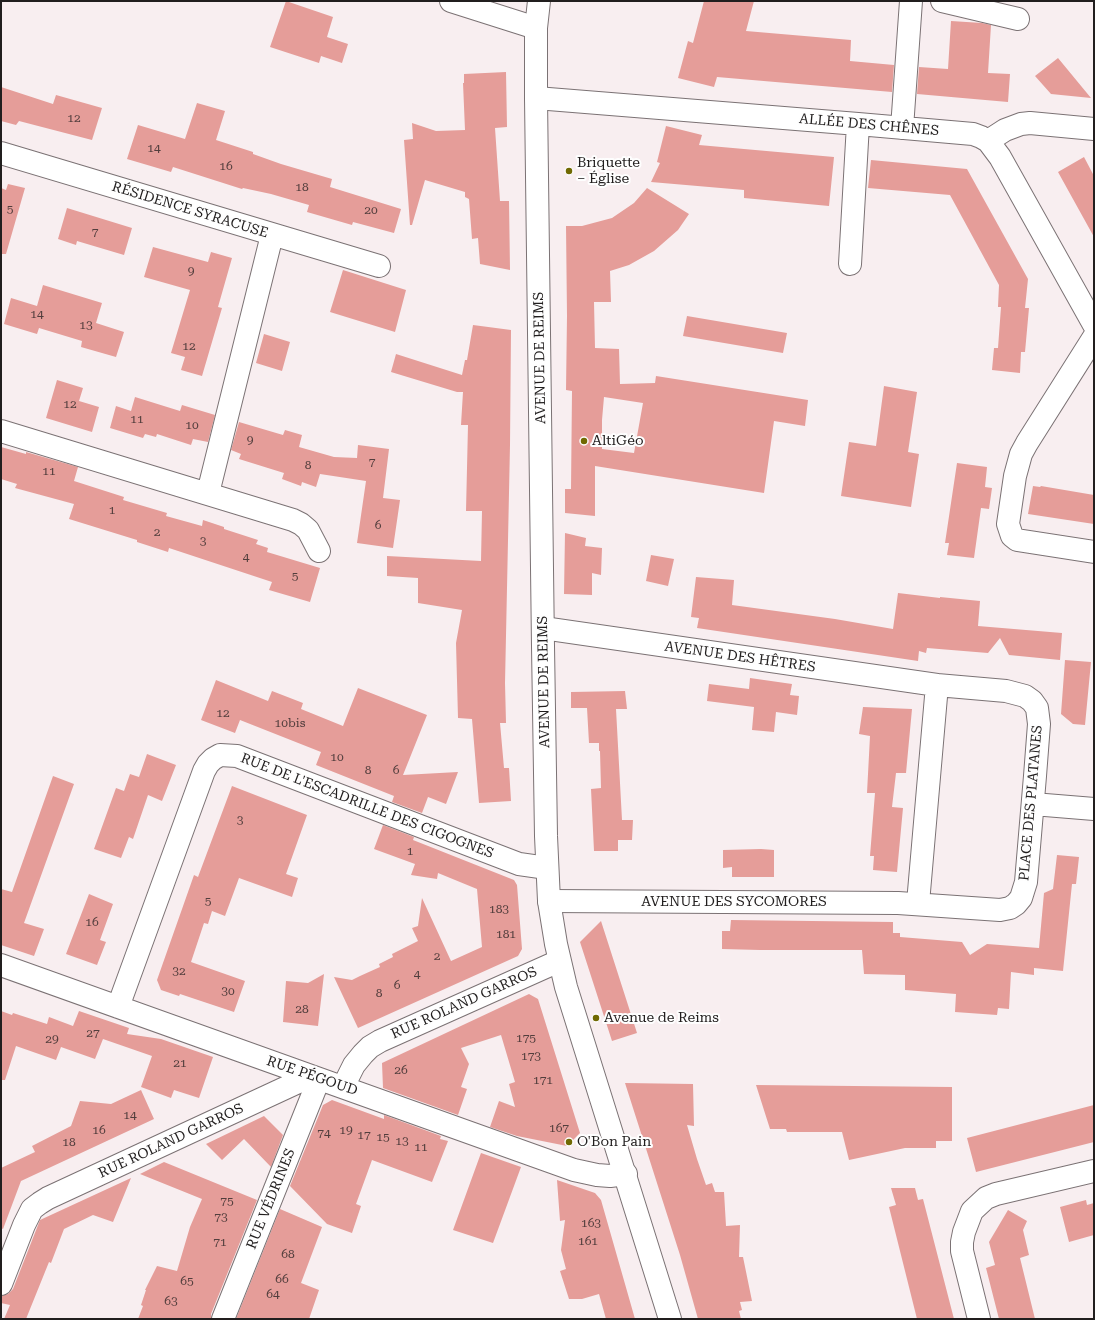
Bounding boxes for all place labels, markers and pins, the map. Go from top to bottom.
place label: Briquette – Église [577,155,640,188]
marker: Briquette – Église [564,166,574,176]
place label: AltiGéo [592,433,644,449]
marker: AltiGéo [579,436,589,446]
place label: Avenue de Reims [604,1010,719,1026]
marker: Avenue de Reims [591,1013,601,1023]
place label: O'Bon Pain [577,1134,651,1150]
marker: O'Bon Pain [564,1137,574,1147]

